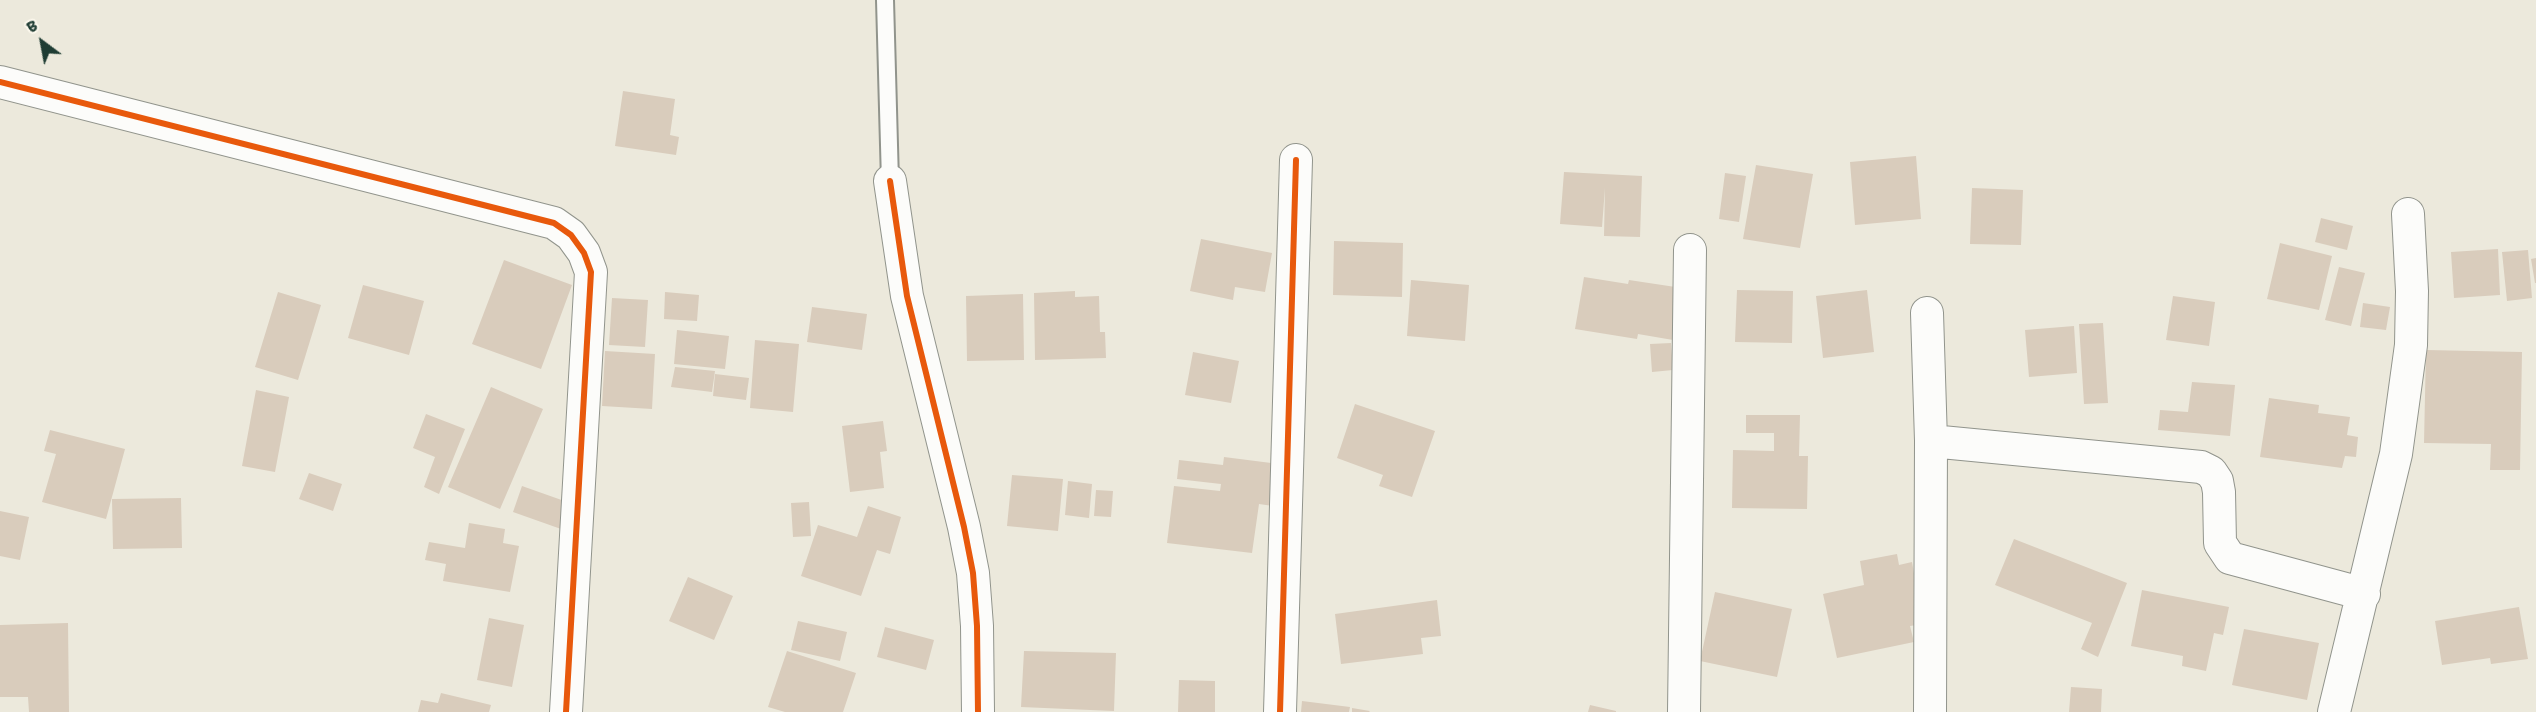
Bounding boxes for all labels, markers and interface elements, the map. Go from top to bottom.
north arrow [12,12,72,72]
text: B [22,15,42,38]

